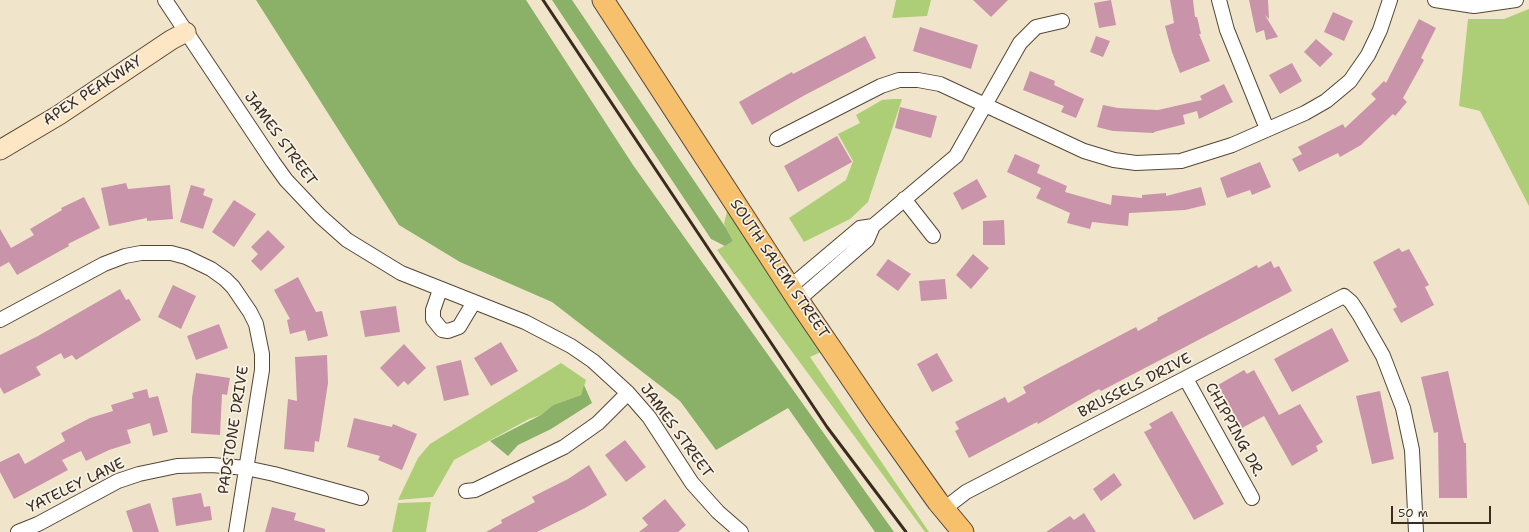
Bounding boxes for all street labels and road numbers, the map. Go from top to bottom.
street label: APEX PEAKWAY [40,52,146,130]
street label: JAMES STREET [240,89,320,189]
street label: SOUTH SALEM STREET [726,196,832,342]
street label: BRUSSELS DRIVE [1075,350,1195,422]
street label: PADSTONE DRIVE [215,364,253,496]
street label: CHIPPING DR. [1201,380,1267,480]
street label: JAMES STREET [636,381,716,481]
street label: YATELEY LANE [24,455,128,517]

